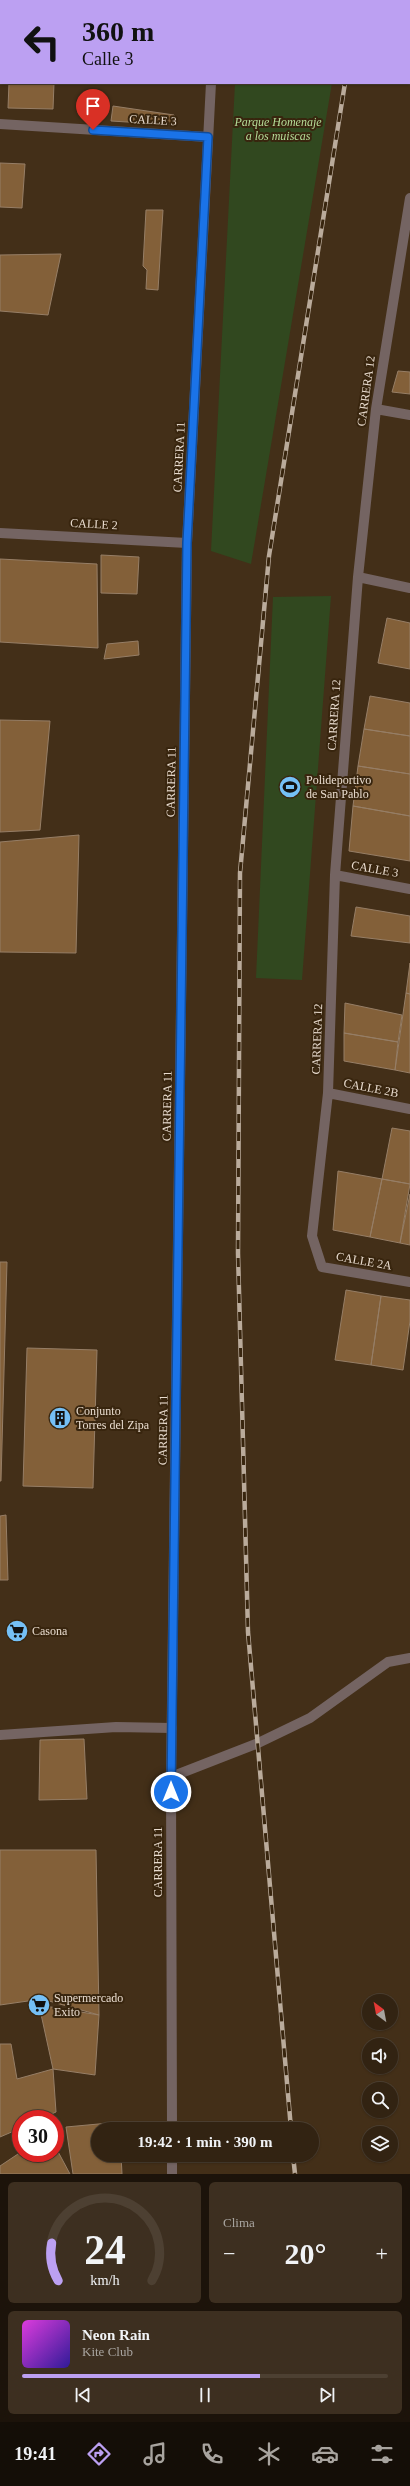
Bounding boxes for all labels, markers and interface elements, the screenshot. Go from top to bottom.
icon: left [16,16,68,68]
text: 360 m [82,16,154,47]
text: Calle 3 [82,49,134,69]
pin [76,89,110,130]
icon: arrive [82,95,104,117]
street label: CALLE 3 [129,112,177,128]
park label: Parque Homenaje a los muiscas [233,115,322,143]
street label: CARRERA 12 [354,355,378,427]
street label: CARRERA 11 [170,421,188,493]
street label: CALLE 2 [70,516,118,532]
street label: CARRERA 12 [325,679,343,751]
street label: CARRERA 11 [163,747,179,817]
place label: Polideportivo de San Pablo [306,773,371,801]
sports icon: Polideportivo de San Pablo [277,774,303,800]
street label: CALLE 3 [350,858,400,880]
street label: CARRERA 12 [309,1003,325,1075]
street label: CARRERA 11 [159,1071,175,1141]
street label: CALLE 2B [342,1076,400,1100]
street label: CALLE 2A [335,1249,393,1273]
street label: CARRERA 11 [155,1395,171,1465]
place label: Conjunto Torres del Zipa [76,1404,150,1432]
building icon: Conjunto Torres del Zipa [47,1405,73,1431]
supermarket icon: Casona [4,1618,30,1644]
place label: Casona [32,1624,68,1638]
position arrow [150,1771,192,1813]
street label: CARRERA 11 [151,1827,165,1897]
place label: Supermercado Exito [54,1991,123,2019]
supermarket icon: Supermercado Exito [26,1992,52,2018]
north arrow [362,1994,398,2030]
map controls [362,1994,398,2162]
button: sound [362,2038,398,2074]
button: search [362,2082,398,2118]
speed limit sign: 30 [12,2110,64,2162]
button: layers [362,2126,398,2162]
text: 19:42 · 1 min · 390 m [138,2134,273,2150]
text: Clima [223,2215,255,2230]
text: 24 [84,2226,126,2272]
text: 20° [285,2237,327,2270]
text: − [223,2241,235,2266]
text: + [376,2241,388,2266]
text: km/h [90,2271,119,2287]
text: Neon Rain [82,2327,150,2343]
text: Kite Club [82,2344,133,2359]
icon: previous [72,2384,94,2406]
icon: pause [194,2384,216,2406]
icon: next [316,2384,338,2406]
icon: directions [85,2440,113,2468]
icon: music [141,2440,169,2468]
icon: phone [198,2440,226,2468]
icon: climate [255,2440,283,2468]
icon: car [311,2440,339,2468]
icon: filters [368,2440,396,2468]
text: 19:41 [14,2444,56,2464]

